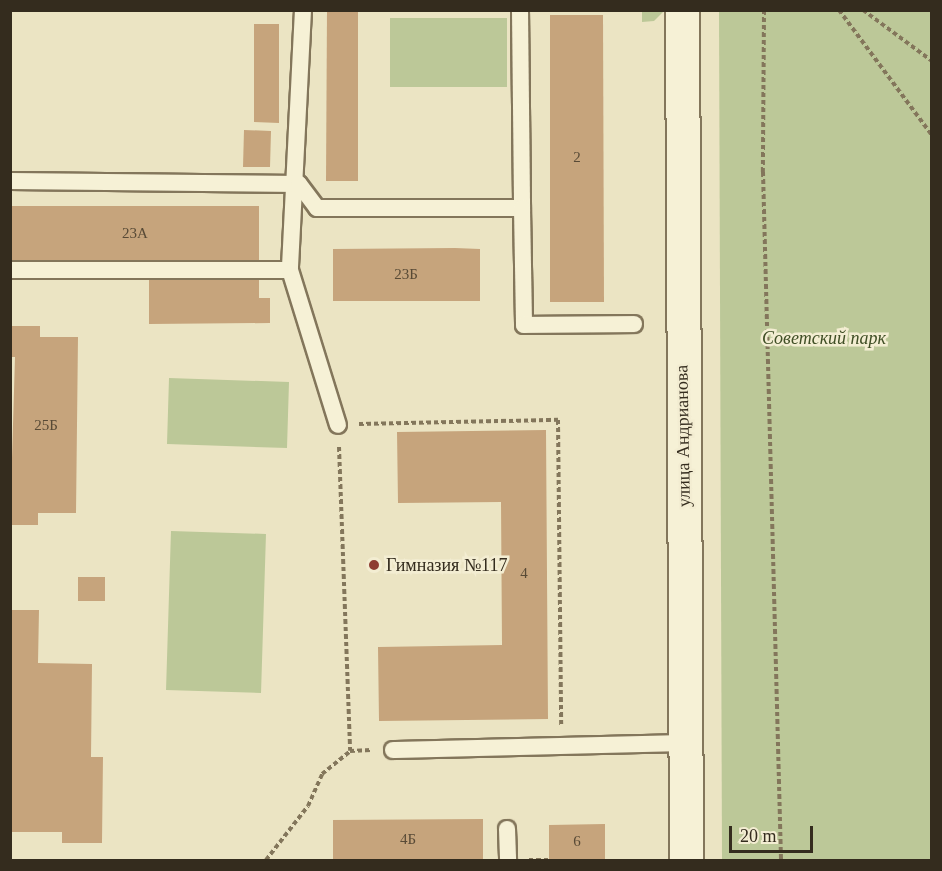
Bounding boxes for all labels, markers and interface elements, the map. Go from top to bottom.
house number: 2 [573,149,581,167]
house number: 23А [122,225,148,243]
house number: 23Б [394,266,418,284]
park label: Советский парк [762,327,886,349]
street label: улица Андрианова [671,365,695,507]
house number: 25Б [34,417,58,435]
place label: Гимназия №117 [386,554,507,576]
marker: Гимназия №117 [367,558,381,572]
house number: 4 [520,565,528,583]
scale bar [732,814,816,852]
text: 20 m [740,826,777,846]
house number: 4Б [400,831,416,849]
house number: 6 [573,833,581,851]

